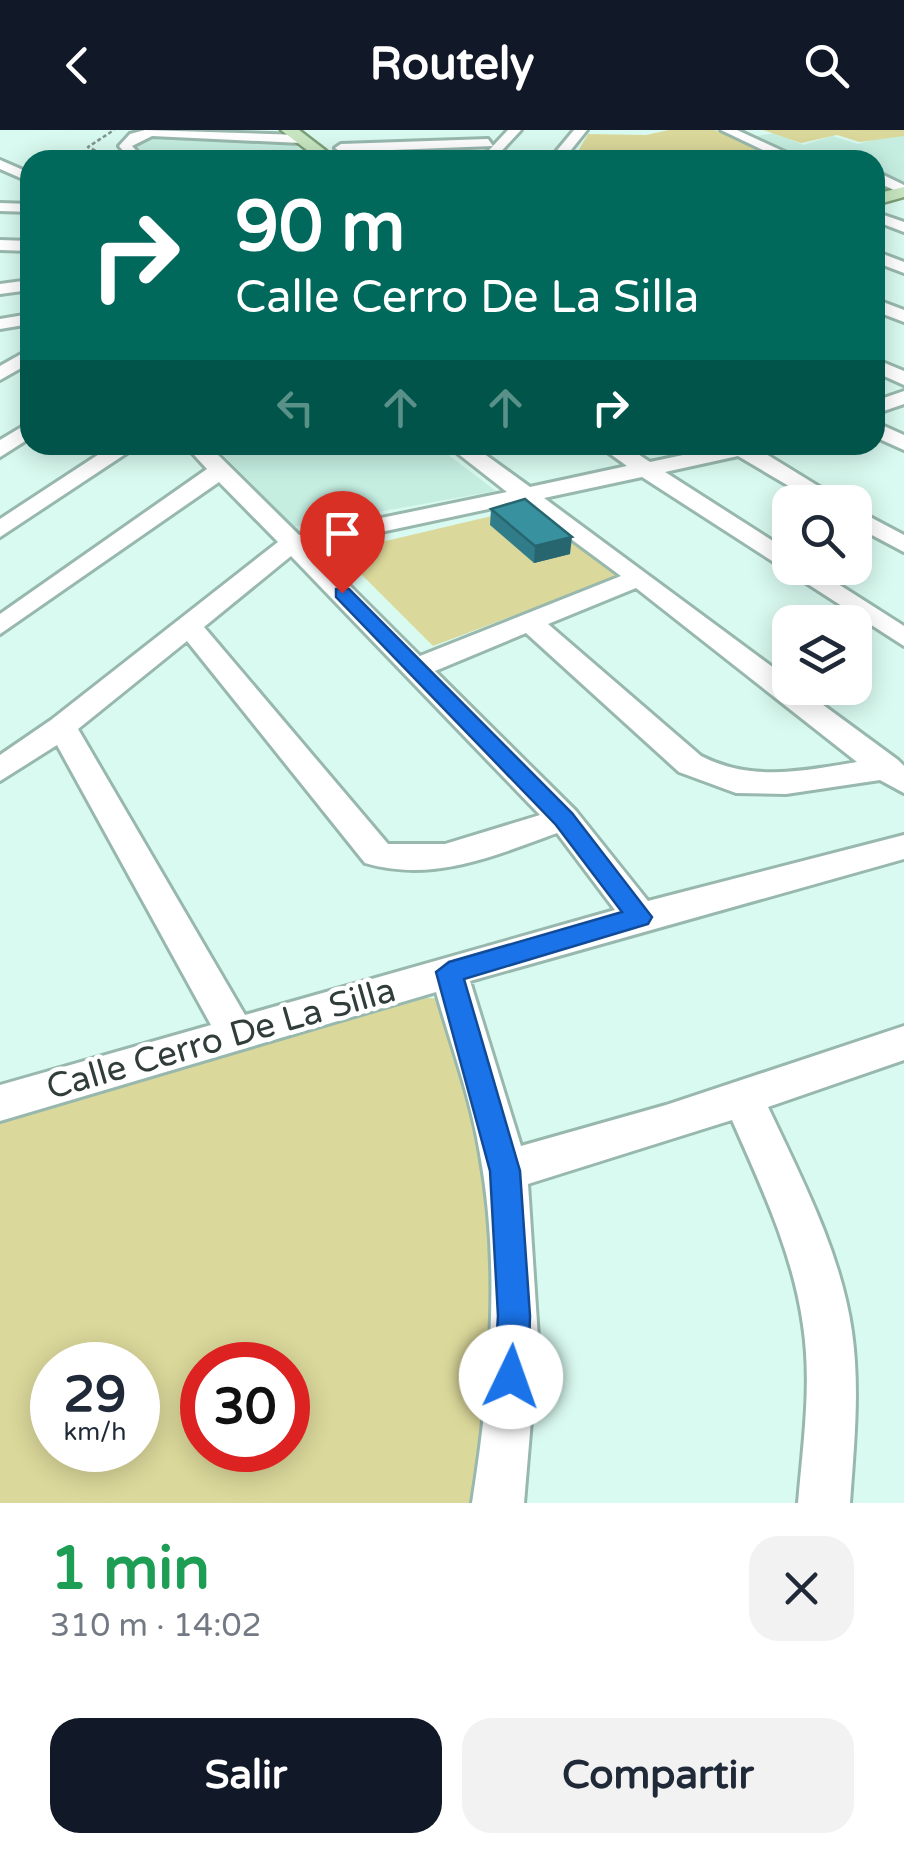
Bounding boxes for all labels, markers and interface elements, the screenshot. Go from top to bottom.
icon: back [50,38,105,93]
text: Routely [370,38,534,92]
icon: search [799,38,854,93]
text: 90 m [235,186,405,270]
icon: right [70,190,200,320]
text: Calle Cerro De La Silla [235,271,699,325]
icon: left [268,380,323,435]
icon: ahead [373,380,428,435]
icon: ahead [478,380,533,435]
icon: right [583,380,638,435]
map controls [772,485,872,705]
button: search [772,485,872,585]
pin [300,491,385,594]
icon: arrive [315,506,370,561]
button: layers [772,605,872,705]
street label: Calle Cerro De La Silla [42,969,400,1109]
position arrow [459,1325,563,1429]
speed limit sign: 30 [180,1342,310,1472]
text: 29 [64,1365,126,1425]
text: km/h [64,1417,126,1447]
text: 1 min [50,1533,210,1605]
button: close [749,1536,854,1641]
text: 310 m · 14:02 [50,1607,262,1645]
button: Salir [50,1718,442,1833]
button: Compartir [462,1718,854,1833]

